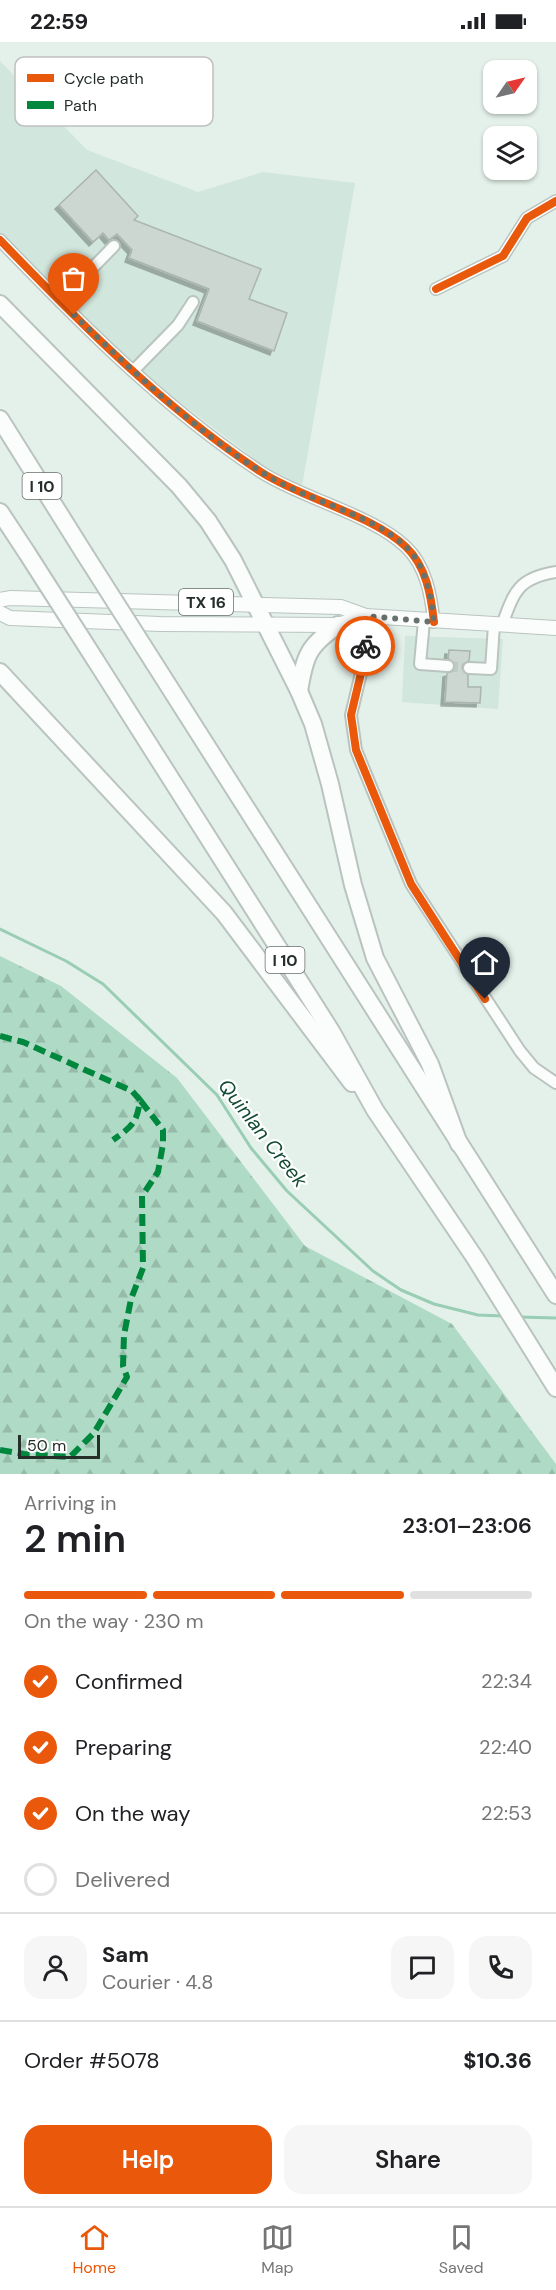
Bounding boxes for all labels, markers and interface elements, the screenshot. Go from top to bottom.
text: 22:59 [30,7,88,36]
legend [15,57,213,126]
north arrow [483,60,537,114]
map controls [483,60,537,180]
text: Cycle path [64,68,144,89]
text: Path [64,95,97,116]
button: layers [483,126,537,180]
pin [48,253,99,315]
icon: bag [57,262,90,295]
road number: I 10 [22,473,62,499]
road number: TX 16 [179,589,233,615]
courier [335,616,395,676]
icon: bike [349,630,382,663]
pin [459,937,510,999]
icon: home [468,946,501,979]
road number: I 10 [266,947,304,973]
water label: Quinlan Creek [213,1074,314,1193]
scale bar [18,1432,100,1460]
text: 50 m [27,1435,66,1456]
text: Arriving in [24,1490,116,1516]
text: 23:01–23:06 [402,1511,532,1540]
text: 2 min [24,1513,126,1564]
text: On the way · 230 m [24,1608,204,1634]
icon: check [24,1665,57,1698]
text: Confirmed [75,1667,183,1696]
text: 22:34 [481,1668,532,1694]
icon: check [24,1731,57,1764]
text: Preparing [75,1733,172,1762]
text: 22:40 [479,1734,532,1760]
icon: check [24,1797,57,1830]
text: On the way [75,1799,190,1828]
text: 22:53 [481,1800,532,1826]
text: Delivered [75,1865,170,1894]
button: person [24,1936,87,1999]
button: chat [391,1936,454,1999]
button: phone [469,1936,532,1999]
text: Sam [102,1940,149,1969]
text: Courier · 4.8 [102,1969,213,1995]
text: Order #5078 [24,2046,160,2075]
text: $10.36 [463,2046,532,2075]
button: Help [24,2125,272,2194]
button: Share [284,2125,532,2194]
tab: Home [72,2221,116,2278]
tab: Map [261,2221,294,2278]
tab: Saved [439,2221,484,2278]

